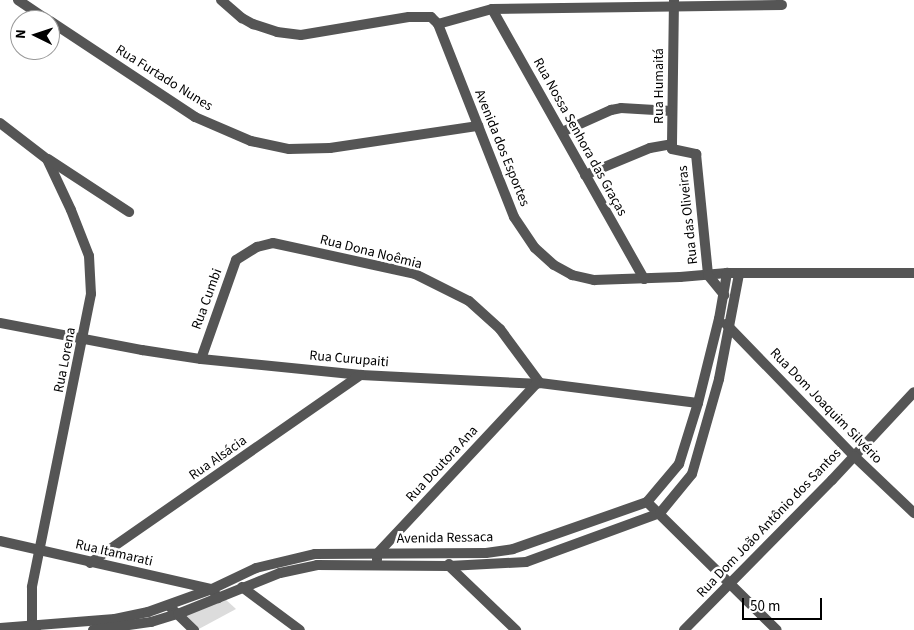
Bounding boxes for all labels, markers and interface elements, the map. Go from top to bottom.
north arrow [10,10,60,60]
text: N [11,29,31,39]
street label: Rua Furtado Nunes [112,41,216,115]
street label: Rua Humaitá [651,48,667,124]
street label: Rua Nossa Senhora das Graças [529,55,631,219]
street label: Avenida dos Esportes [471,87,533,209]
street label: Rua das Oliveiras [674,165,702,265]
street label: Rua Dona Noêmia [318,231,424,273]
street label: Rua Cumbi [188,266,226,332]
street label: Rua Lorena [50,326,80,394]
street label: Rua Dom Joaquim Silvério [766,345,886,467]
street label: Rua Curupaiti [309,347,389,371]
street label: Rua Doutora Ana [402,422,482,506]
street label: Rua Alsácia [186,432,250,484]
street label: Rua Dom João Antônio dos Santos [693,445,845,601]
street label: Avenida Ressaca [397,529,493,547]
street label: Rua Itamarati [74,536,154,570]
scale bar [744,588,824,620]
text: 50 m [750,596,780,617]

